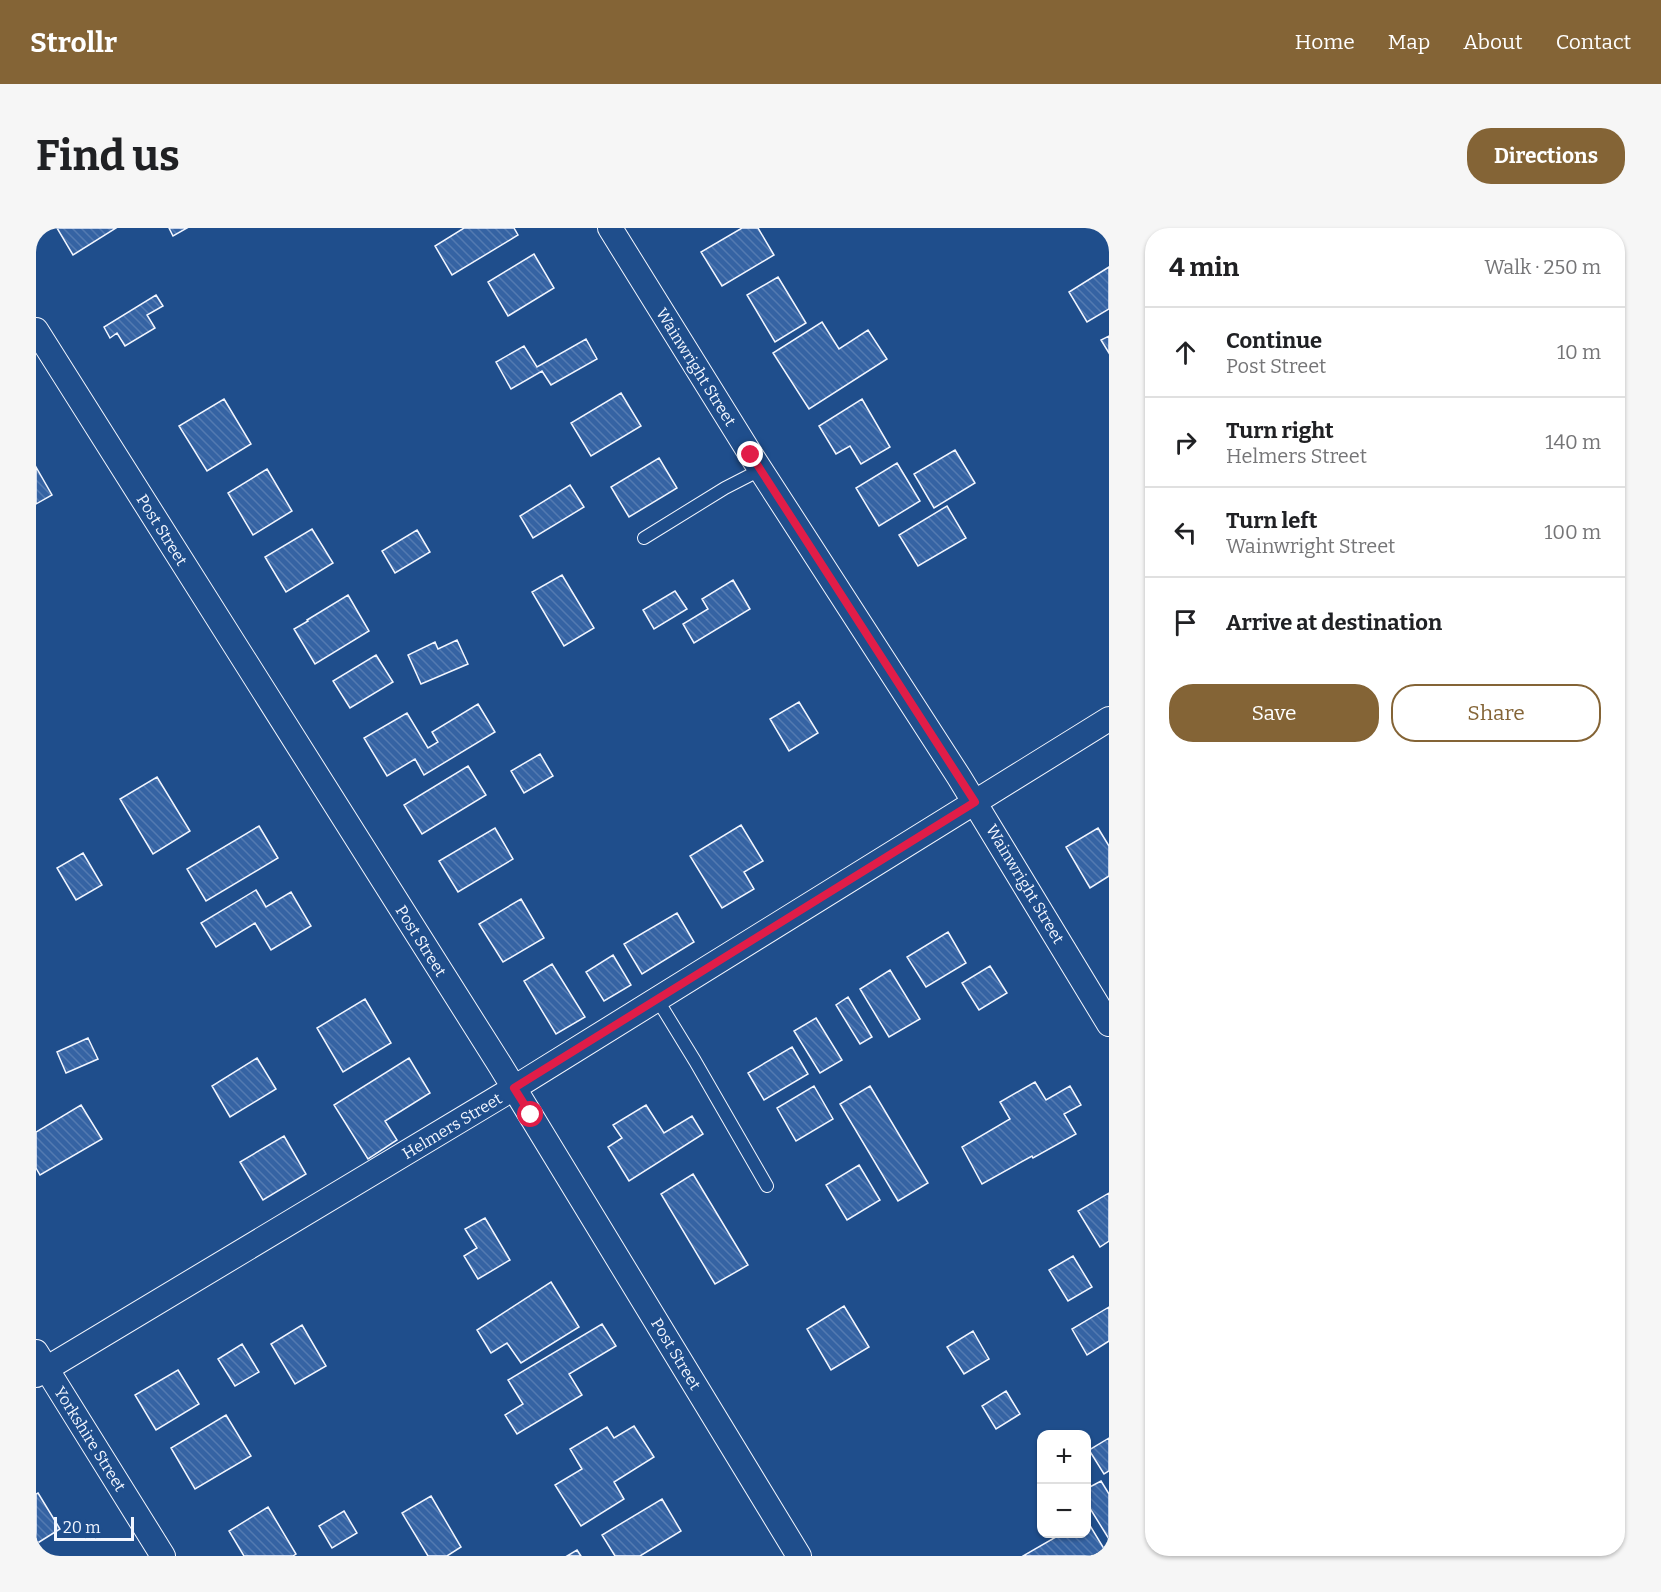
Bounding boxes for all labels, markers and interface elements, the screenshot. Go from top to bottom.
text: Strollr [30,26,117,59]
text: Home [1295,29,1355,55]
text: Map [1388,29,1430,55]
text: About [1463,29,1523,55]
text: Contact [1556,29,1631,55]
button: Directions [1467,128,1625,184]
text: Find us [36,131,180,181]
text: 4 min [1169,252,1239,283]
text: Walk · 250 m [1484,255,1601,279]
street label: Wainwright Street [652,305,740,430]
text: Continue [1226,327,1322,354]
icon: ahead [1169,336,1202,369]
text: 10 m [1557,340,1601,364]
text: Post Street [1226,354,1326,378]
text: Turn right [1226,417,1334,444]
icon: right [1169,426,1202,459]
text: 140 m [1545,430,1601,454]
route end [737,441,763,467]
text: Helmers Street [1226,444,1367,468]
street label: Post Street [133,491,191,569]
text: Turn left [1226,507,1318,534]
icon: left [1169,516,1202,549]
text: 100 m [1544,520,1601,544]
text: Wainwright Street [1226,534,1395,558]
icon: arrive [1169,606,1202,639]
text: Arrive at destination [1226,609,1442,636]
button: Save [1169,684,1379,742]
button: Share [1391,684,1601,742]
street label: Wainwright Street [982,821,1068,947]
street label: Post Street [392,902,450,980]
street label: Helmers Street [399,1089,505,1163]
route start [517,1101,543,1127]
street label: Post Street [647,1315,705,1393]
street label: Yorkshire Street [50,1383,130,1495]
map controls [1037,1430,1091,1538]
button: + [1037,1430,1091,1484]
button: − [1037,1484,1091,1538]
scale bar [54,1514,134,1542]
text: 20 m [63,1518,100,1537]

